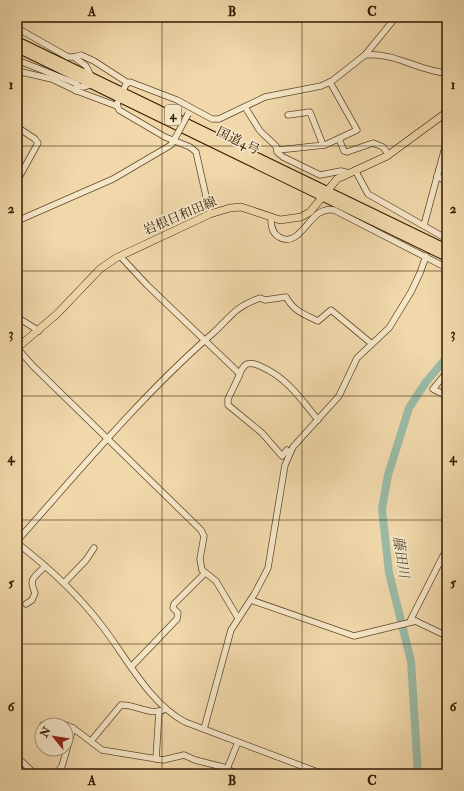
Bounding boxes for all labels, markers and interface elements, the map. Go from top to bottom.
text: A [87,4,97,20]
text: B [228,4,236,20]
text: C [367,4,377,20]
text: 1 [9,77,14,93]
text: 1 [451,77,456,93]
road number: 4 [165,105,181,125]
street label: 国道4号 [214,124,262,158]
street label: 岩根日和田線 [141,193,219,239]
text: 2 [8,201,15,217]
text: 2 [450,201,457,217]
text: 3 [9,326,14,342]
text: 3 [451,326,456,342]
text: 4 [6,450,15,466]
text: 4 [448,450,457,466]
water label: 藤田川 [390,535,413,581]
text: 5 [8,575,14,591]
text: 5 [450,575,456,591]
text: 6 [8,699,16,715]
text: 6 [450,699,458,715]
north arrow [34,717,74,757]
text: N [37,724,54,741]
text: A [87,773,97,789]
text: B [228,773,236,789]
text: C [367,773,377,789]

